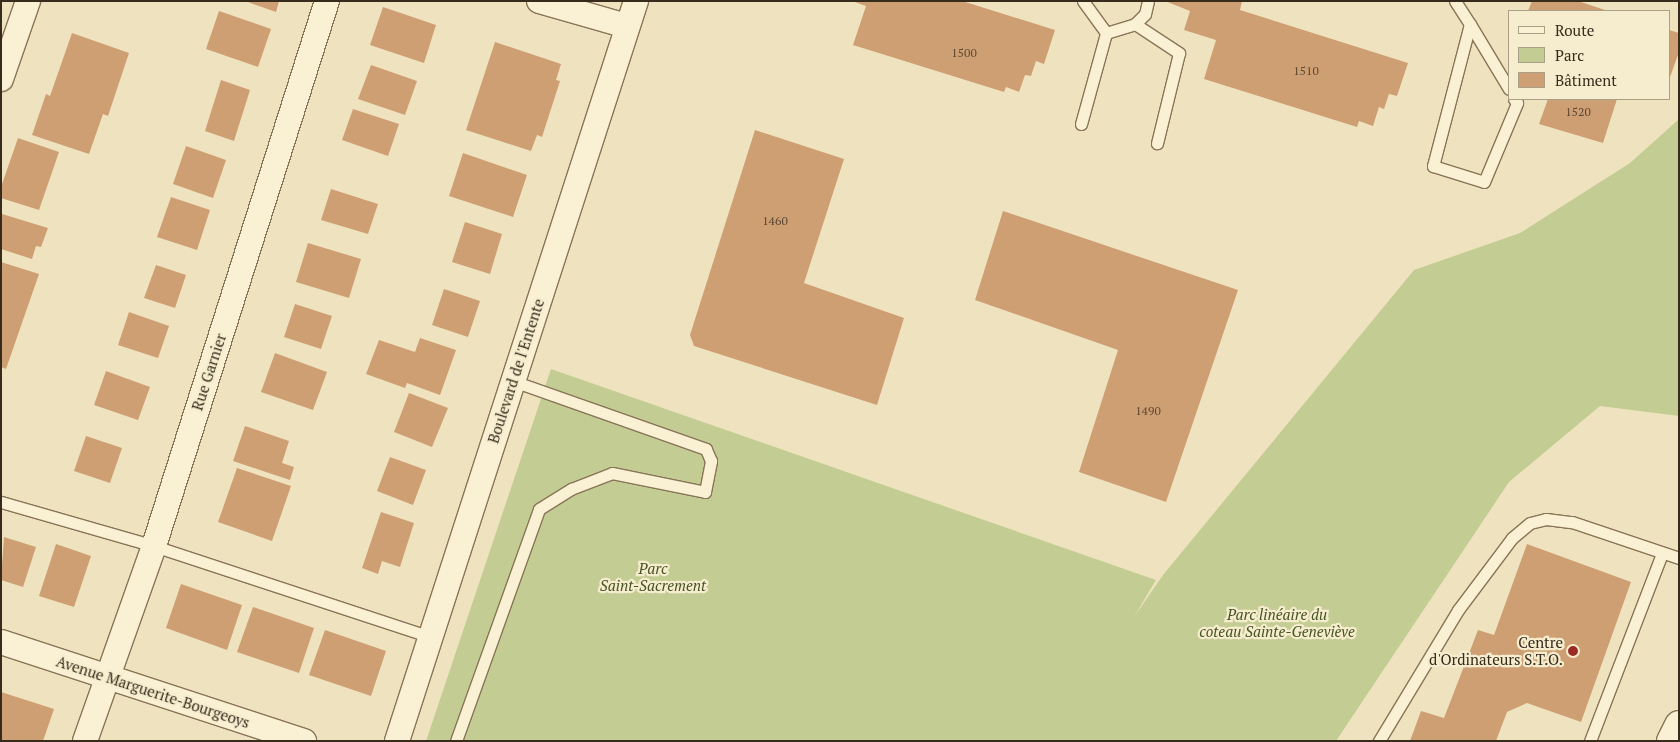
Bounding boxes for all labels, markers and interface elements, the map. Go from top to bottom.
legend [1508,10,1670,100]
text: Route [1555,20,1594,40]
text: Parc [1555,45,1584,65]
house number: 1500 [951,46,977,60]
house number: 1510 [1293,64,1319,78]
text: Bâtiment [1555,70,1617,90]
house number: 1520 [1565,105,1591,119]
house number: 1460 [762,214,788,228]
street label: Boulevard de l'Entente [484,296,548,446]
street label: Rue Garnier [188,331,230,413]
house number: 1490 [1135,404,1161,418]
park label: Parc Saint-Sacrement [600,559,706,594]
park label: Parc linéaire du coteau Sainte-Geneviève [1199,605,1355,640]
place label: Centre d'Ordinateurs S.T.O. [1429,633,1563,668]
marker: Centre d'Ordinateurs S.T.O. [1567,645,1579,657]
street label: Avenue Marguerite-Bourgeoys [54,652,252,732]

